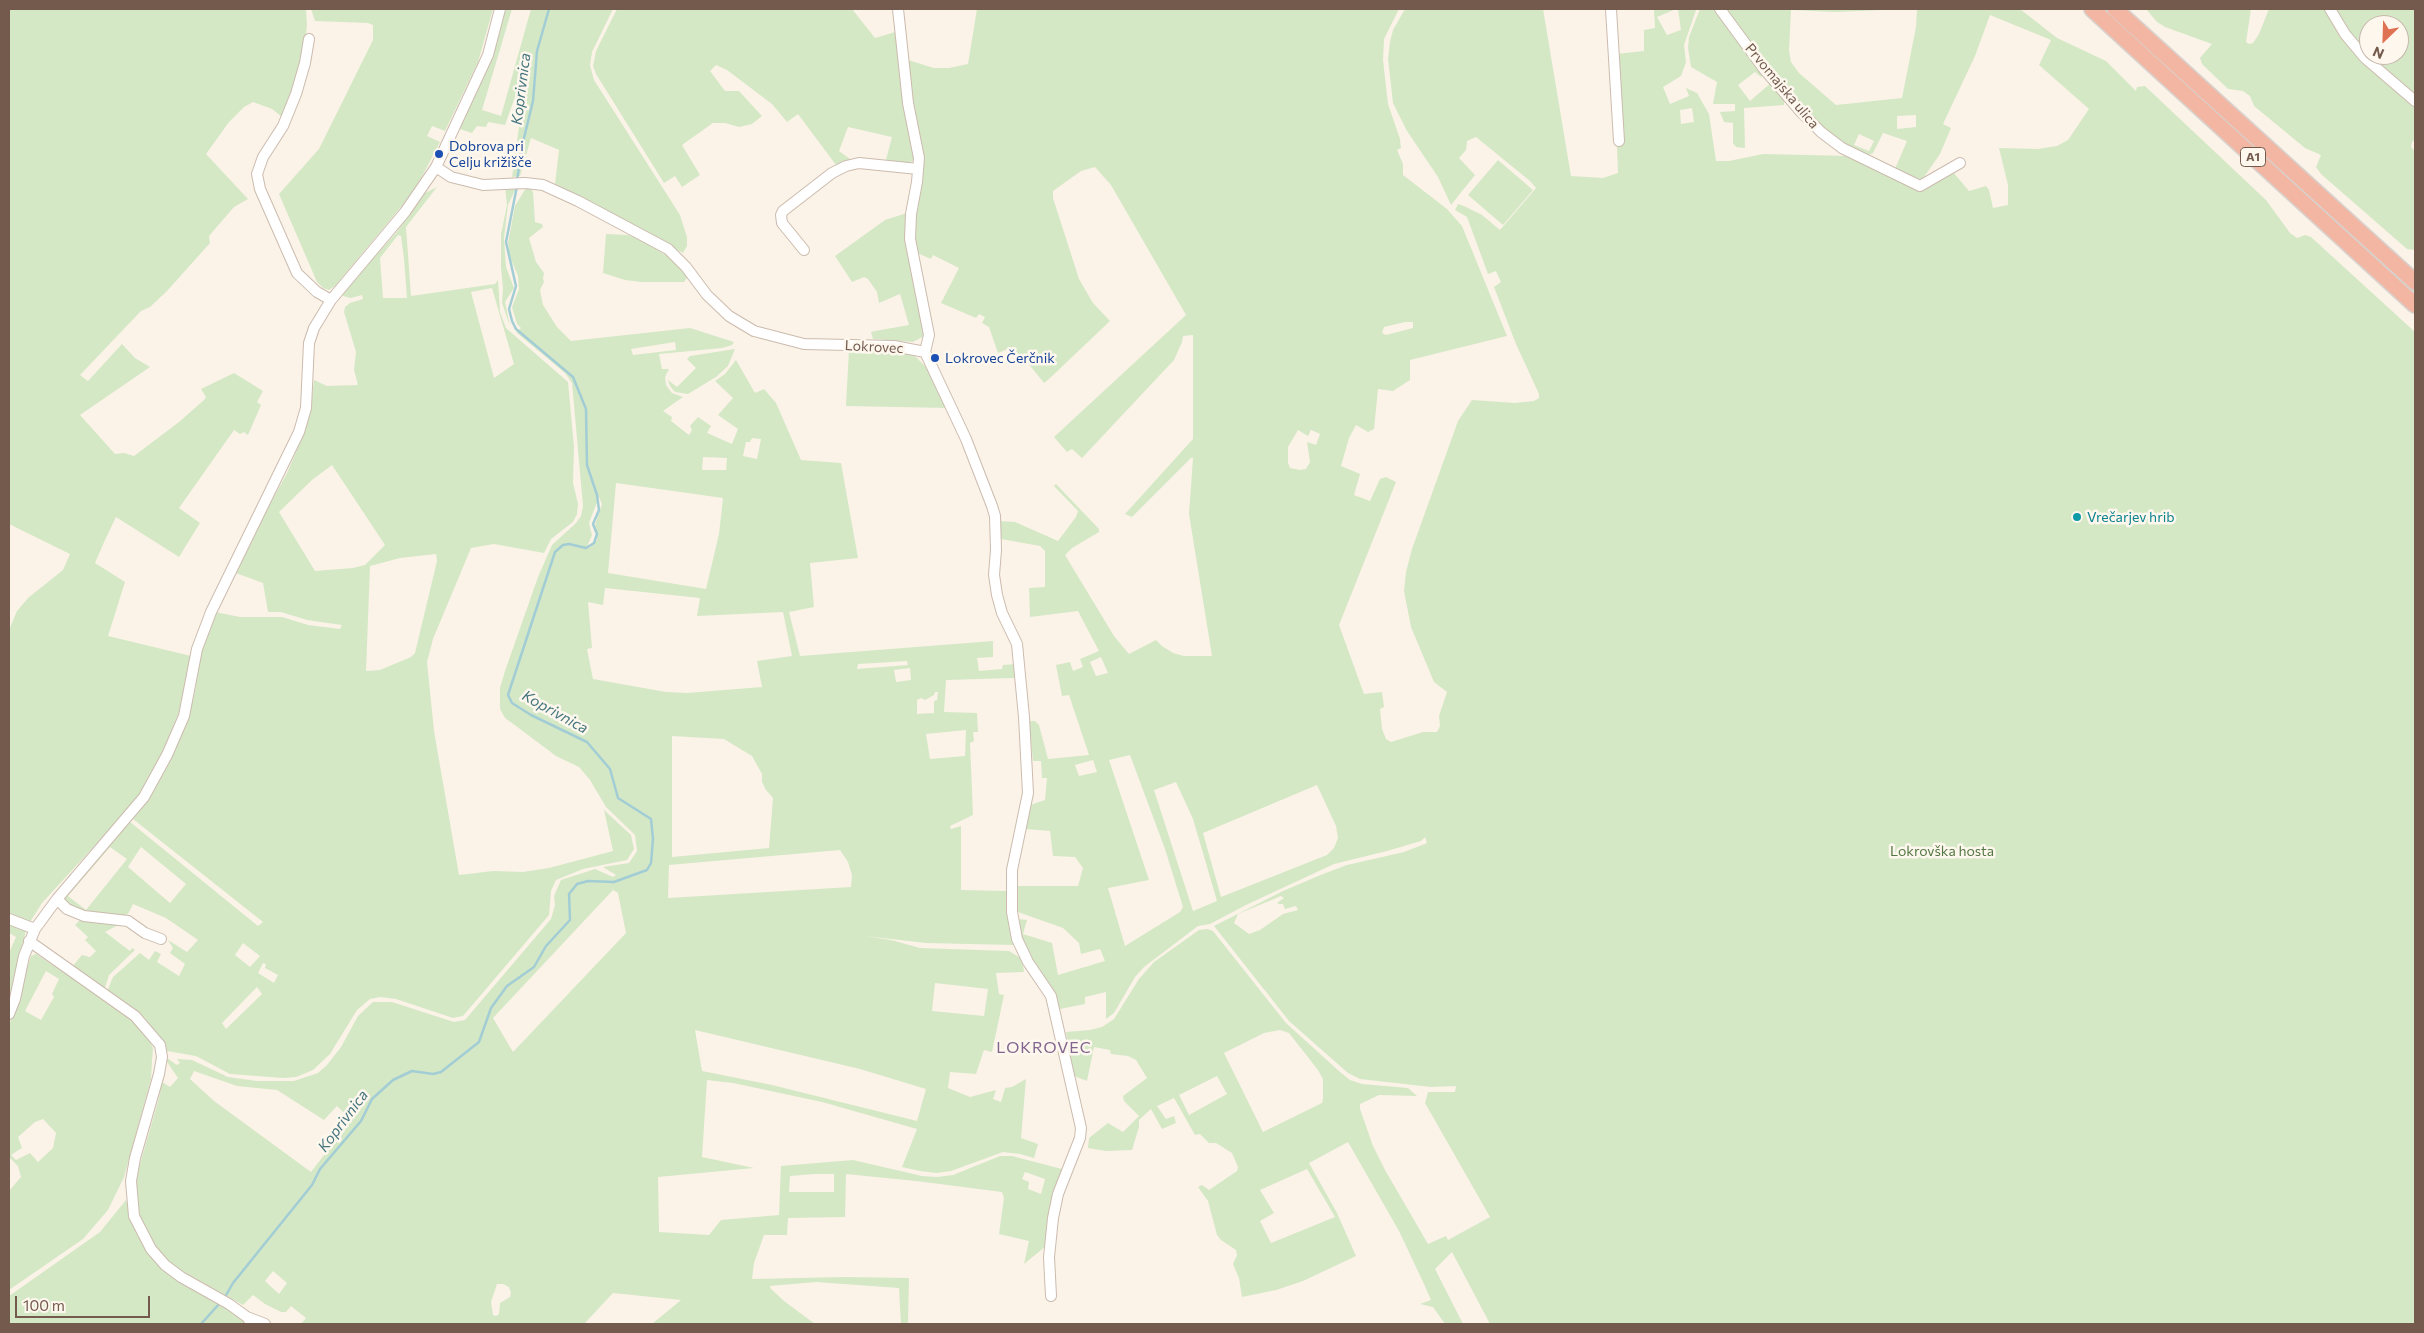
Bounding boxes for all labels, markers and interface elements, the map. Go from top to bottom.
north arrow [2359,15,2409,65]
street label: Prvomajska ulica [1742,40,1822,132]
text: N [2370,43,2386,63]
water label: Koprivnica [508,52,534,126]
place label: Dobrova pri Celju križišče [449,138,532,170]
marker: Dobrova pri Celju križišče [433,148,445,160]
road number: A1 [2240,148,2266,166]
street label: Lokrovec [844,337,904,357]
place label: Lokrovec Čerčnik [945,350,1055,366]
marker: Lokrovec Čerčnik [929,352,941,364]
place label: Vrečarjev hrib [2087,509,2175,525]
marker: Vrečarjev hrib [2071,511,2083,523]
water label: Koprivnica [519,687,591,737]
park label: Lokrovška hosta [1890,843,1994,859]
district label: LOKROVEC [995,1038,1093,1058]
water label: Koprivnica [314,1087,372,1155]
scale bar [18,1286,152,1318]
text: 100 m [23,1296,65,1314]

